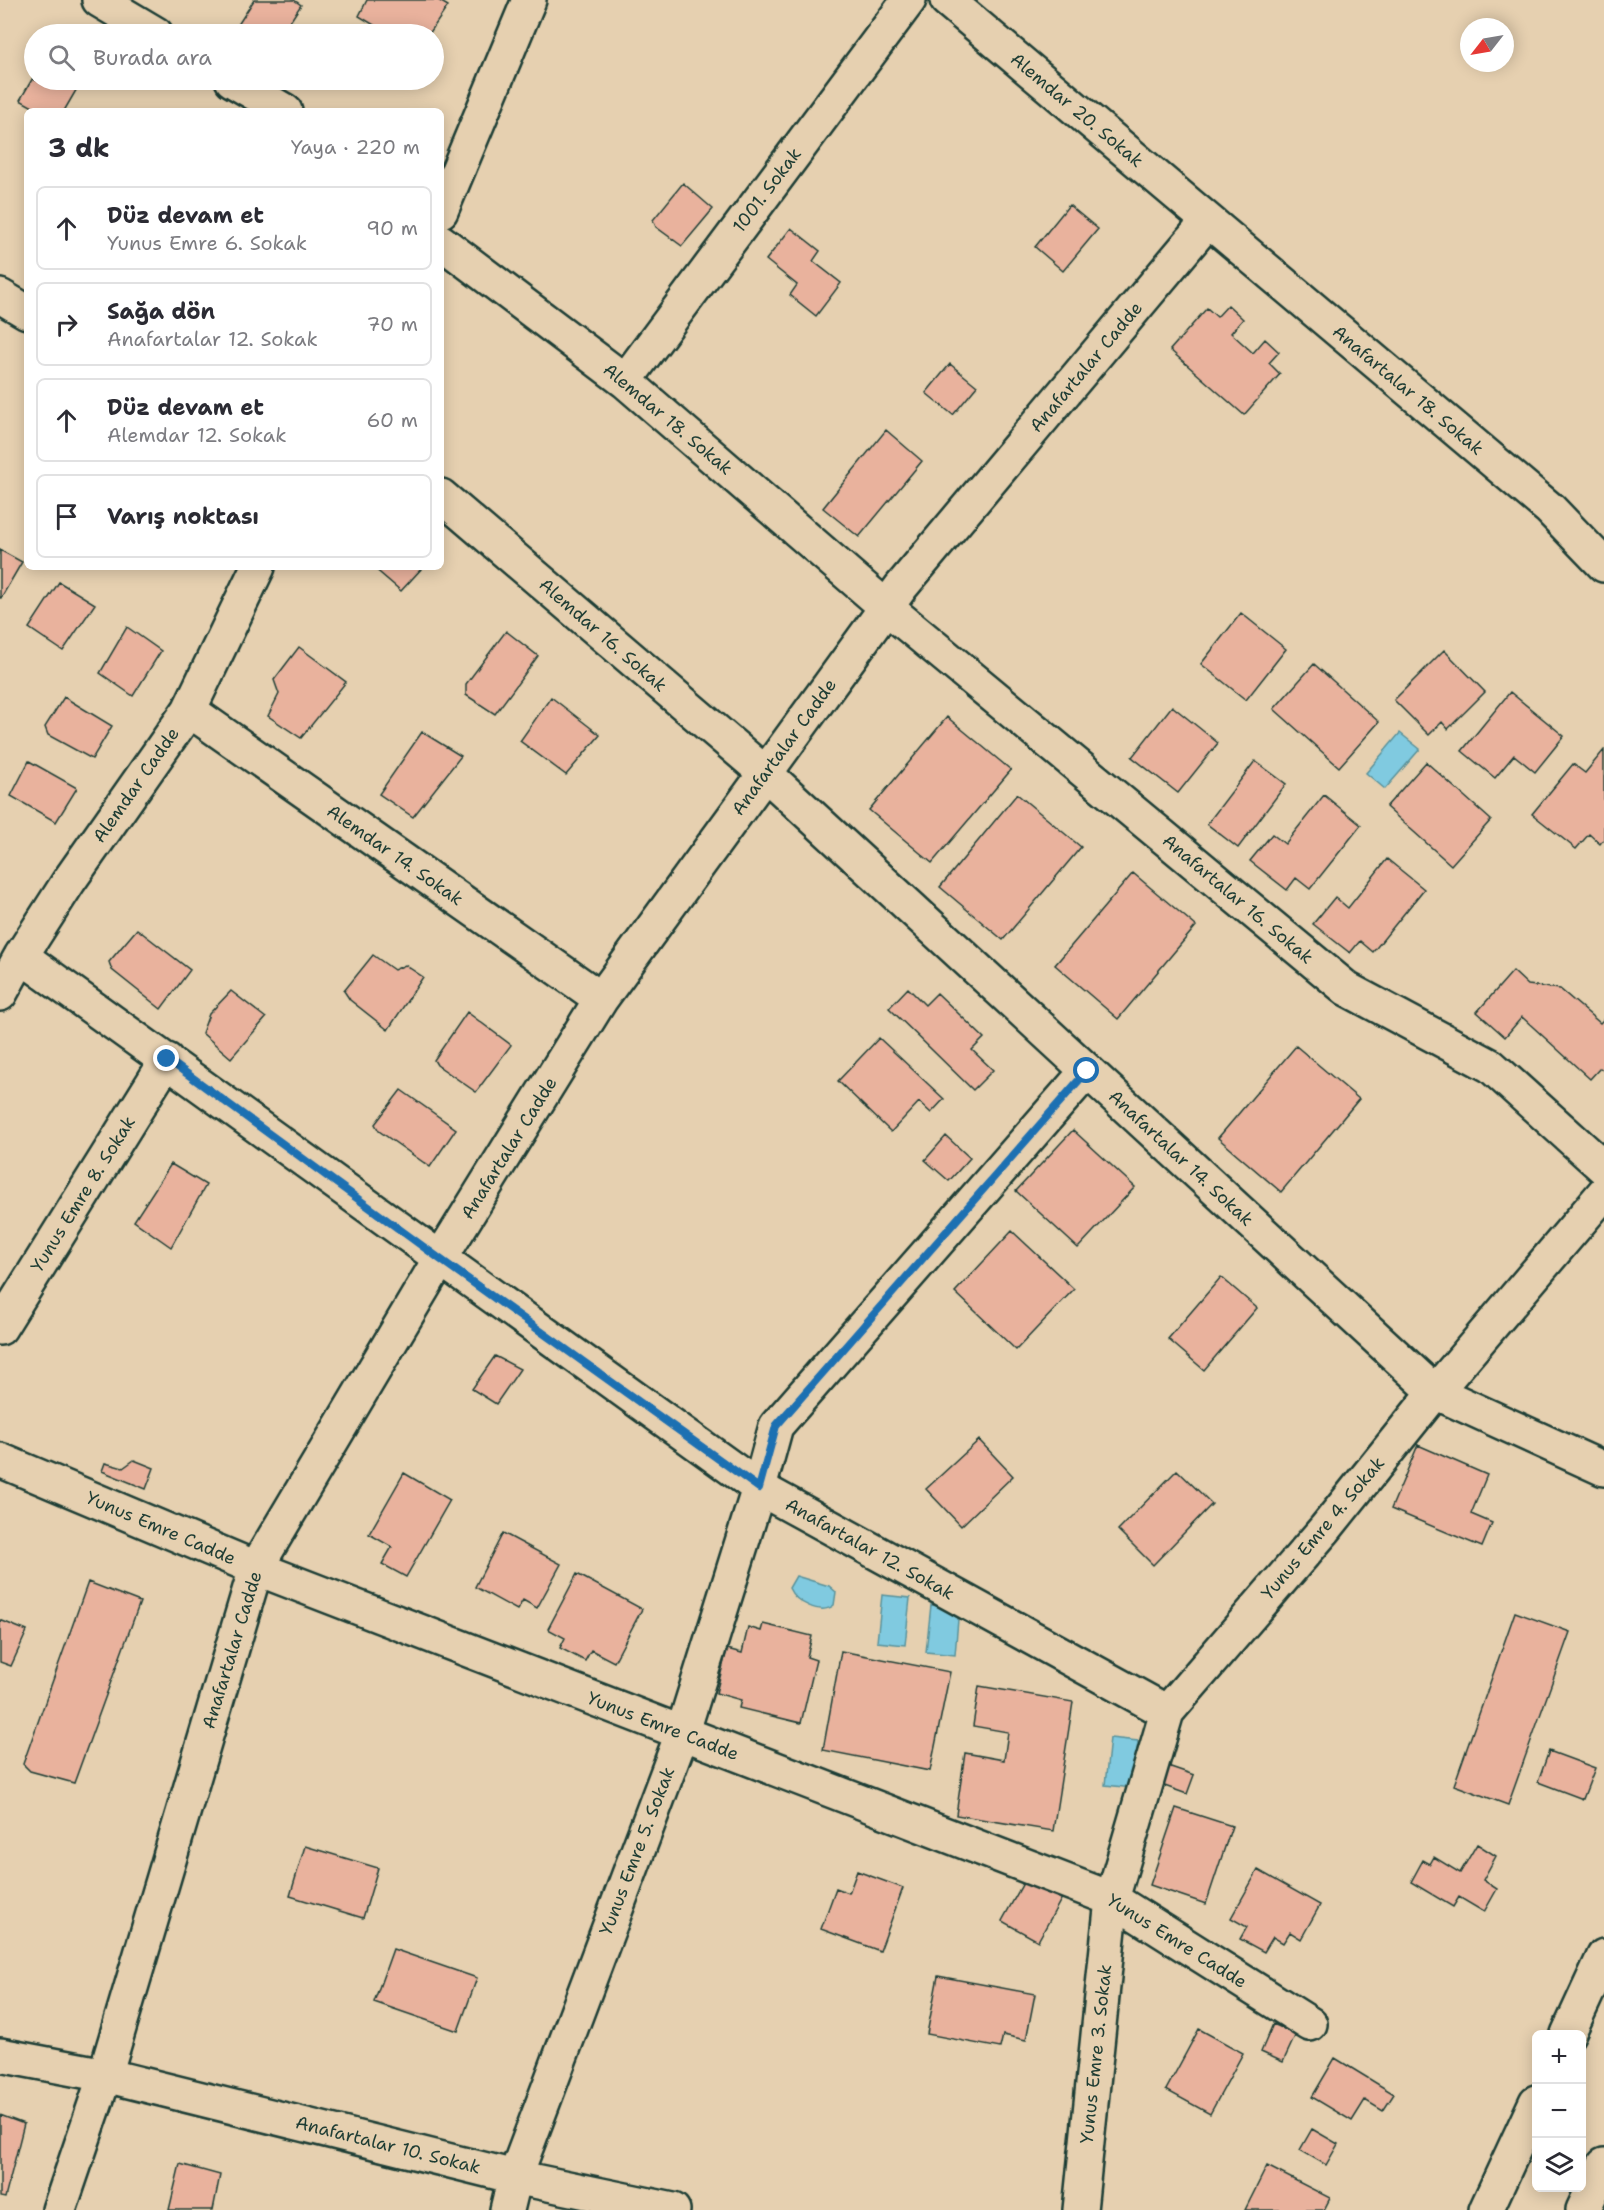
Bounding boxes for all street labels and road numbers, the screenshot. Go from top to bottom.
street label: Alemdar 20. Sokak [1005,47,1149,173]
street label: 1001. Sokak [727,143,807,237]
street label: Anafartalar Cadde [1024,297,1148,437]
street label: Anafartalar 18. Sokak [1327,320,1489,460]
street label: Alemdar 18. Sokak [598,358,738,480]
street label: Alemdar 16. Sokak [534,573,672,697]
street label: Anafartalar Cadde [726,674,842,820]
street label: Alemdar Cadde [87,723,185,847]
street label: Alemdar 14. Sokak [322,799,468,911]
street label: Anafartalar 16. Sokak [1157,829,1319,969]
street label: Anafartalar Cadde [455,1072,563,1224]
street label: Anafartalar 14. Sokak [1104,1085,1258,1231]
street label: Yunus Emre 8. Sokak [25,1111,141,1277]
street label: Yunus Emre 4. Sokak [1256,1451,1390,1605]
street label: Yunus Emre Cadde [82,1486,240,1570]
street label: Anafartalar 12. Sokak [781,1492,959,1606]
street label: Anafartalar Cadde [197,1568,267,1732]
street label: Yunus Emre Cadde [584,1686,742,1766]
street label: Yunus Emre 5. Sokak [594,1763,680,1939]
street label: Yunus Emre Cadde [1103,1888,1251,1994]
street label: Yunus Emre 3. Sokak [1075,1963,1117,2145]
street label: Anafartalar 10. Sokak [293,2110,483,2180]

